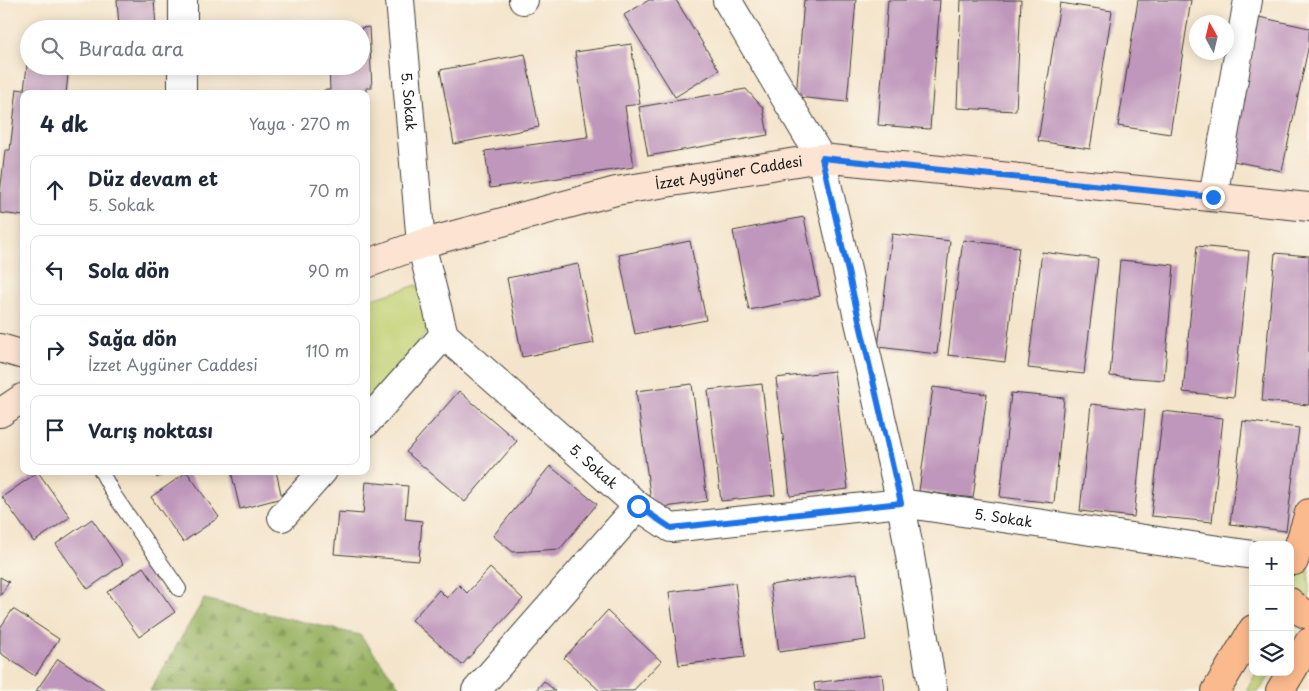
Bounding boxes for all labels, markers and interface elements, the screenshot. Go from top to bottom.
north arrow [1189,15,1234,60]
search box [20,20,370,75]
icon: search [38,34,66,62]
text: Burada ara [78,34,183,62]
street label: 5. Sokak [396,71,422,132]
text: 4 dk [40,107,88,139]
text: Yaya · 270 m [249,111,350,135]
street label: İzzet Aygüner Caddesi [654,150,804,195]
text: Düz devam et [88,164,218,192]
icon: ahead [41,176,69,204]
text: 70 m [309,178,349,202]
route end [1202,186,1225,209]
text: 5. Sokak [88,192,155,216]
icon: left [41,256,69,284]
text: Sola dön [88,256,169,284]
text: 90 m [308,258,349,282]
text: Sağa dön [88,324,177,352]
icon: right [41,336,69,364]
text: 110 m [306,338,349,362]
text: İzzet Aygüner Caddesi [88,352,258,376]
icon: arrive [41,416,69,444]
text: Varış noktası [88,416,213,444]
street label: 5. Sokak [565,439,623,494]
route start [627,495,650,518]
street label: 5. Sokak [973,503,1034,532]
map controls [1249,541,1294,676]
button: + [1249,541,1294,586]
button: − [1249,586,1294,631]
button: layers [1249,631,1294,676]

